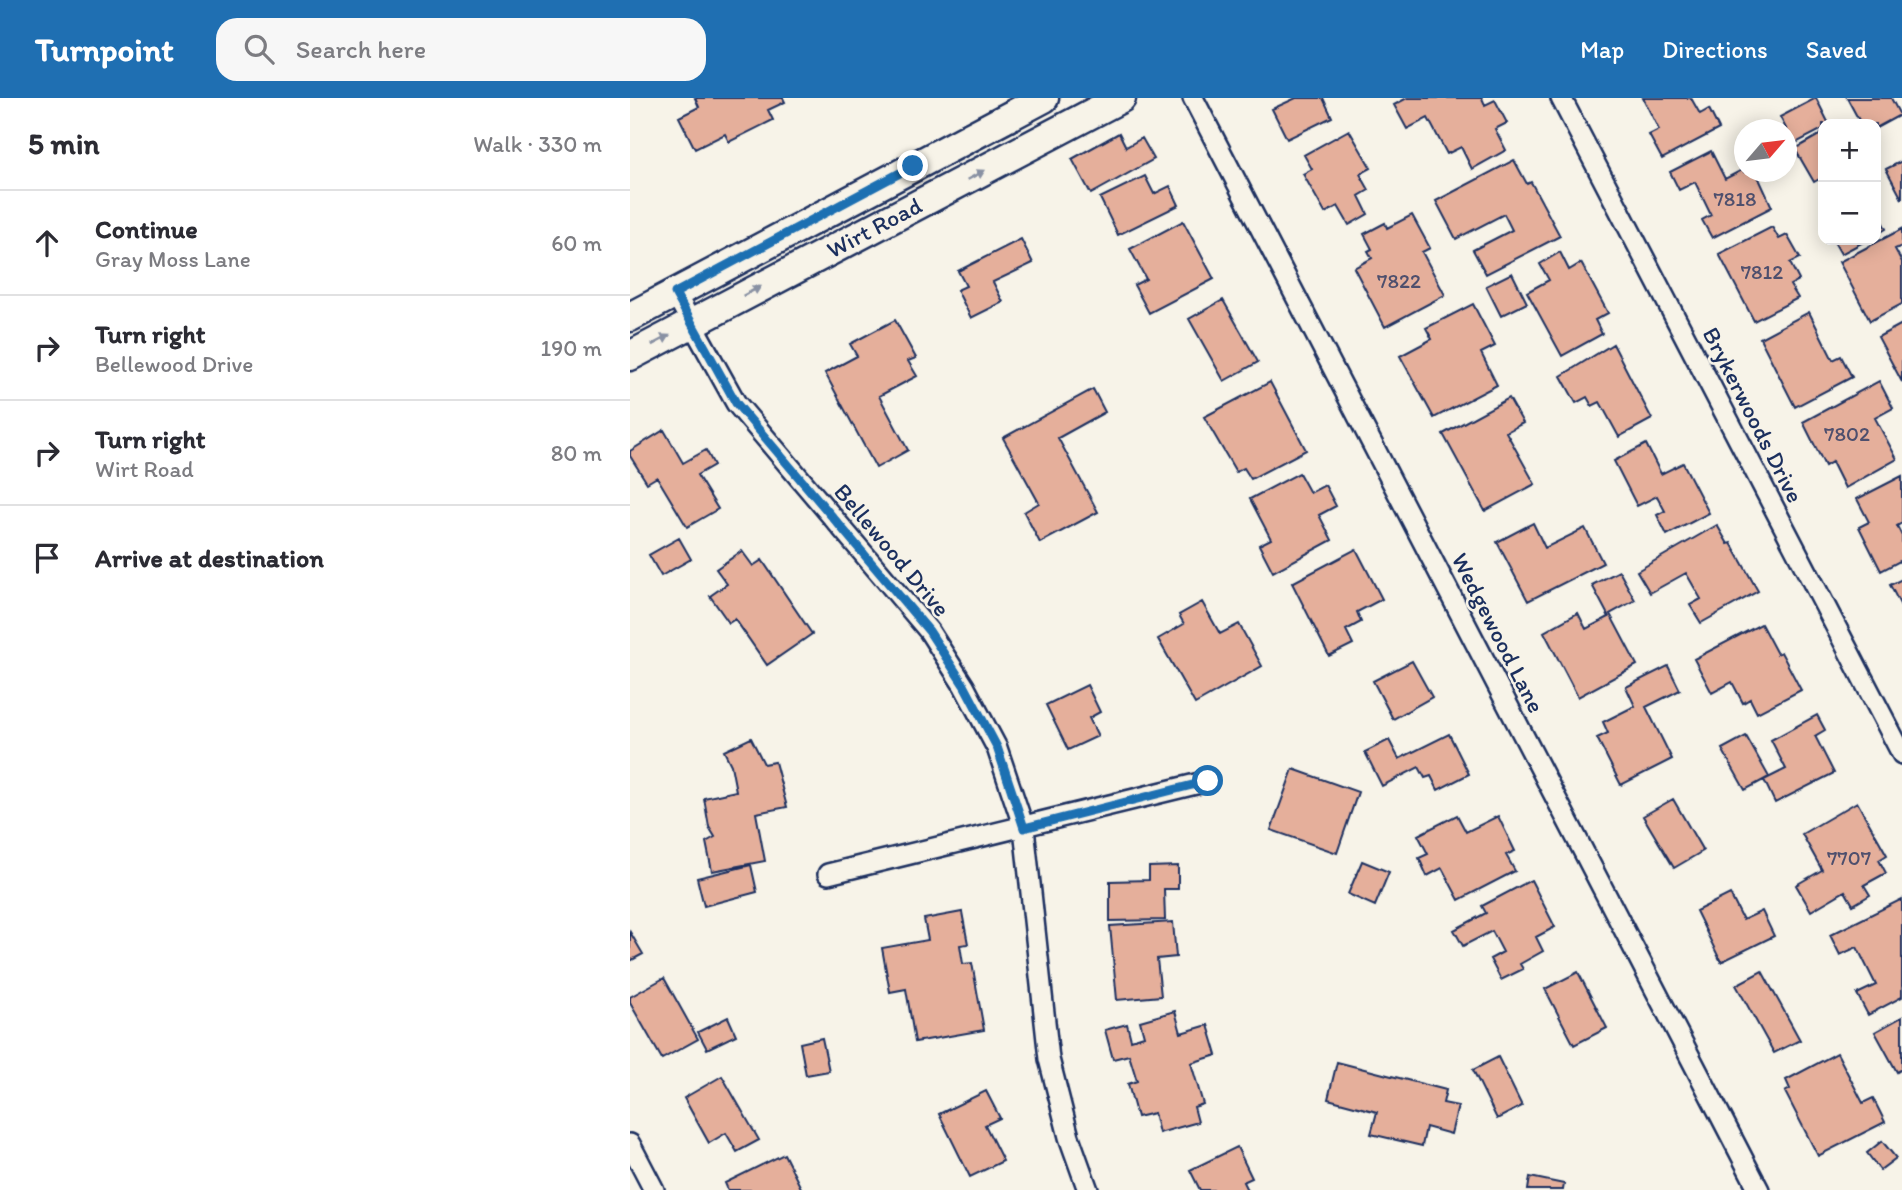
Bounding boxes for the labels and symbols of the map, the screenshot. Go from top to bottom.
north arrow [1734,119,1797,182]
route end [897,150,928,181]
one-way arrow [966,169,986,180]
house number: 7818 [1713,186,1757,211]
street label: Wirt Road [822,190,927,264]
house number: 7812 [1741,259,1783,284]
house number: 7822 [1377,268,1421,293]
one-way arrow [742,286,762,297]
street label: Brykerwoods Drive [1697,322,1810,507]
one-way arrow [651,334,671,345]
house number: 7802 [1824,421,1870,446]
street label: Bellewood Drive [828,477,957,622]
street label: Wedgewood Lane [1446,548,1551,718]
route start [1192,765,1223,796]
house number: 7707 [1827,845,1871,870]

